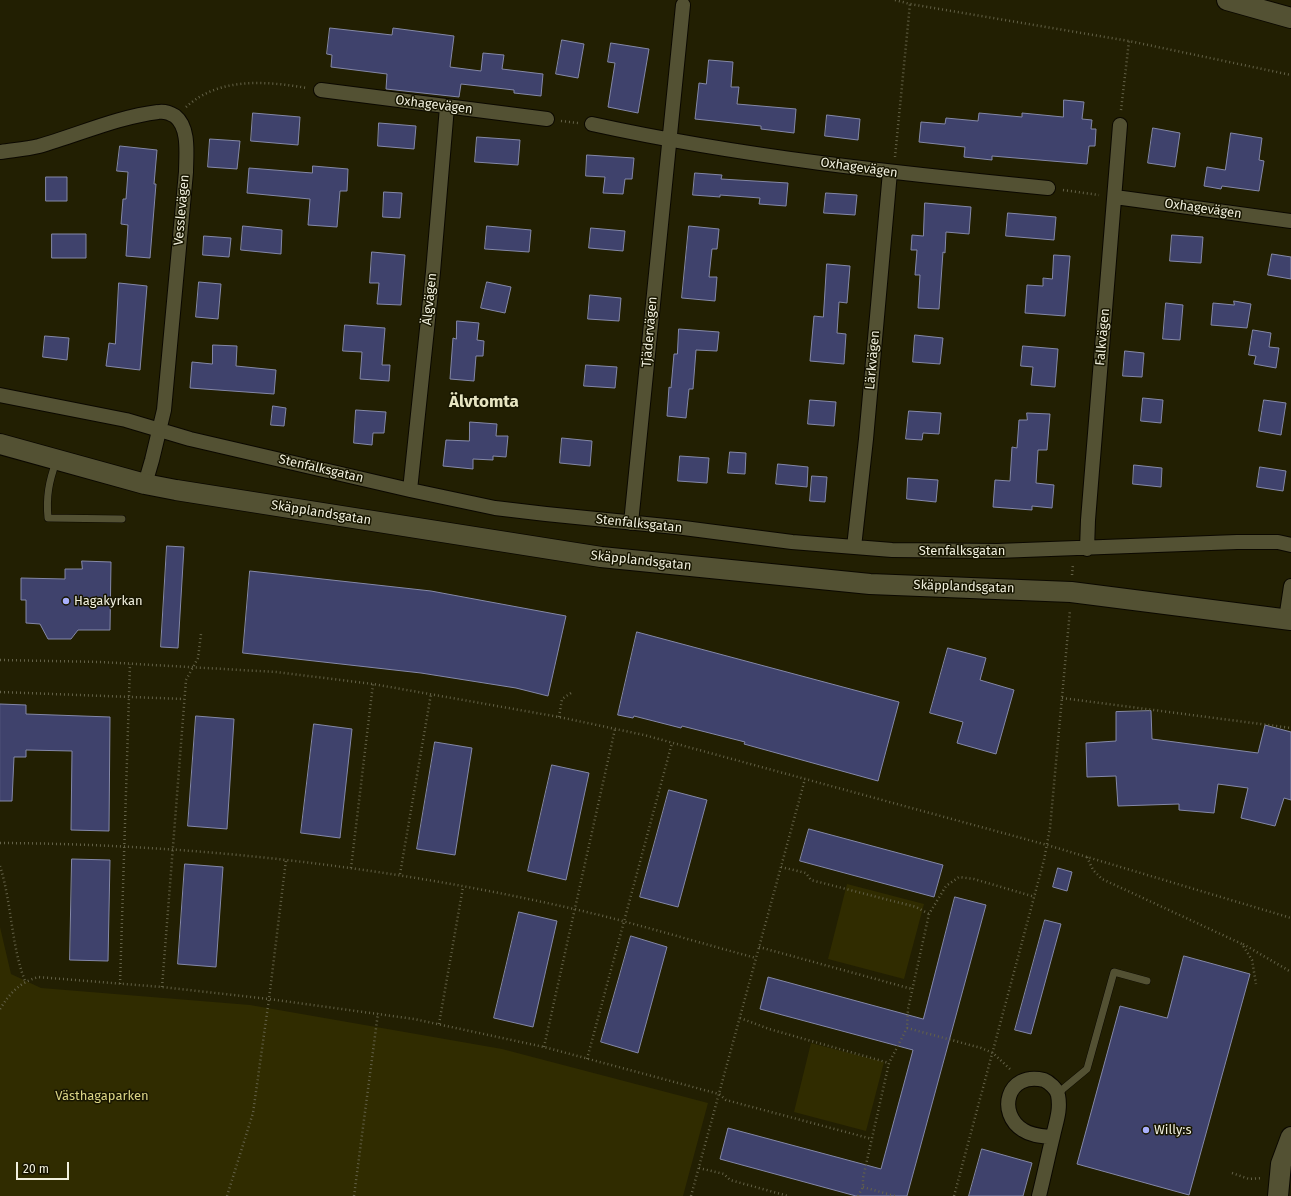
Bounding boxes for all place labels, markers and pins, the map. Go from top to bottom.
place label: Hagakyrkan [74,593,143,609]
marker: Hagakyrkan [61,596,71,606]
place label: Willy:s [1154,1122,1192,1138]
marker: Willy:s [1141,1125,1151,1135]

